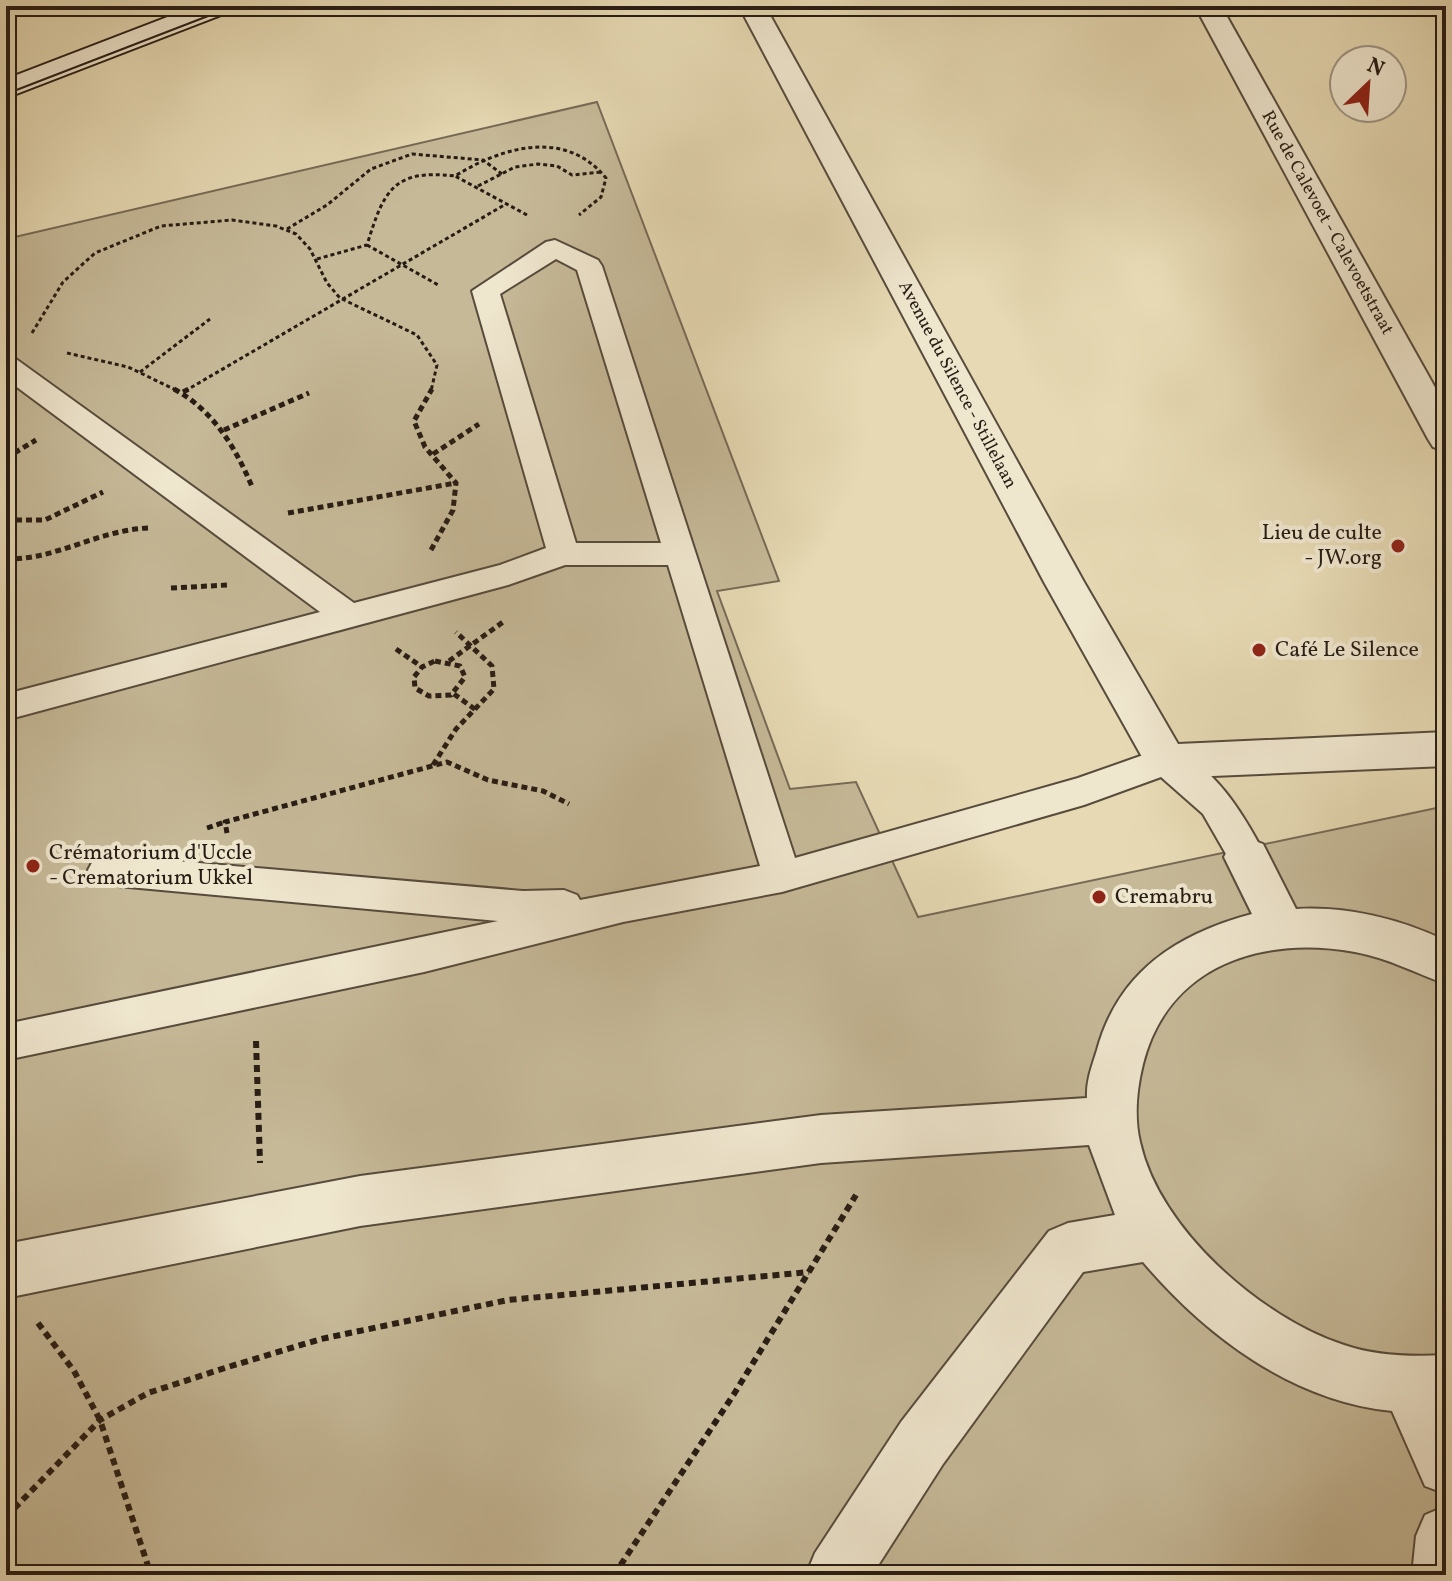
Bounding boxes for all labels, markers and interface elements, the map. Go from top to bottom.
north arrow [1328,44,1408,124]
text: N [1362,51,1389,86]
street label: Rue de Calevoet - Calevoetstraat [1255,106,1399,340]
street label: Avenue du Silence - Stillelaan [891,277,1023,494]
place label: Lieu de culte - JW.org [1262,518,1382,574]
marker: Lieu de culte - JW.org [1389,537,1407,555]
place label: Café Le Silence [1275,635,1419,666]
marker: Café Le Silence [1250,641,1268,659]
place label: Crématorium d'Uccle - Crematorium Ukkel [49,838,253,894]
marker: Crématorium d'Uccle - Crematorium Ukkel [24,857,42,875]
place label: Cremabru [1115,882,1213,913]
marker: Cremabru [1090,888,1108,906]

